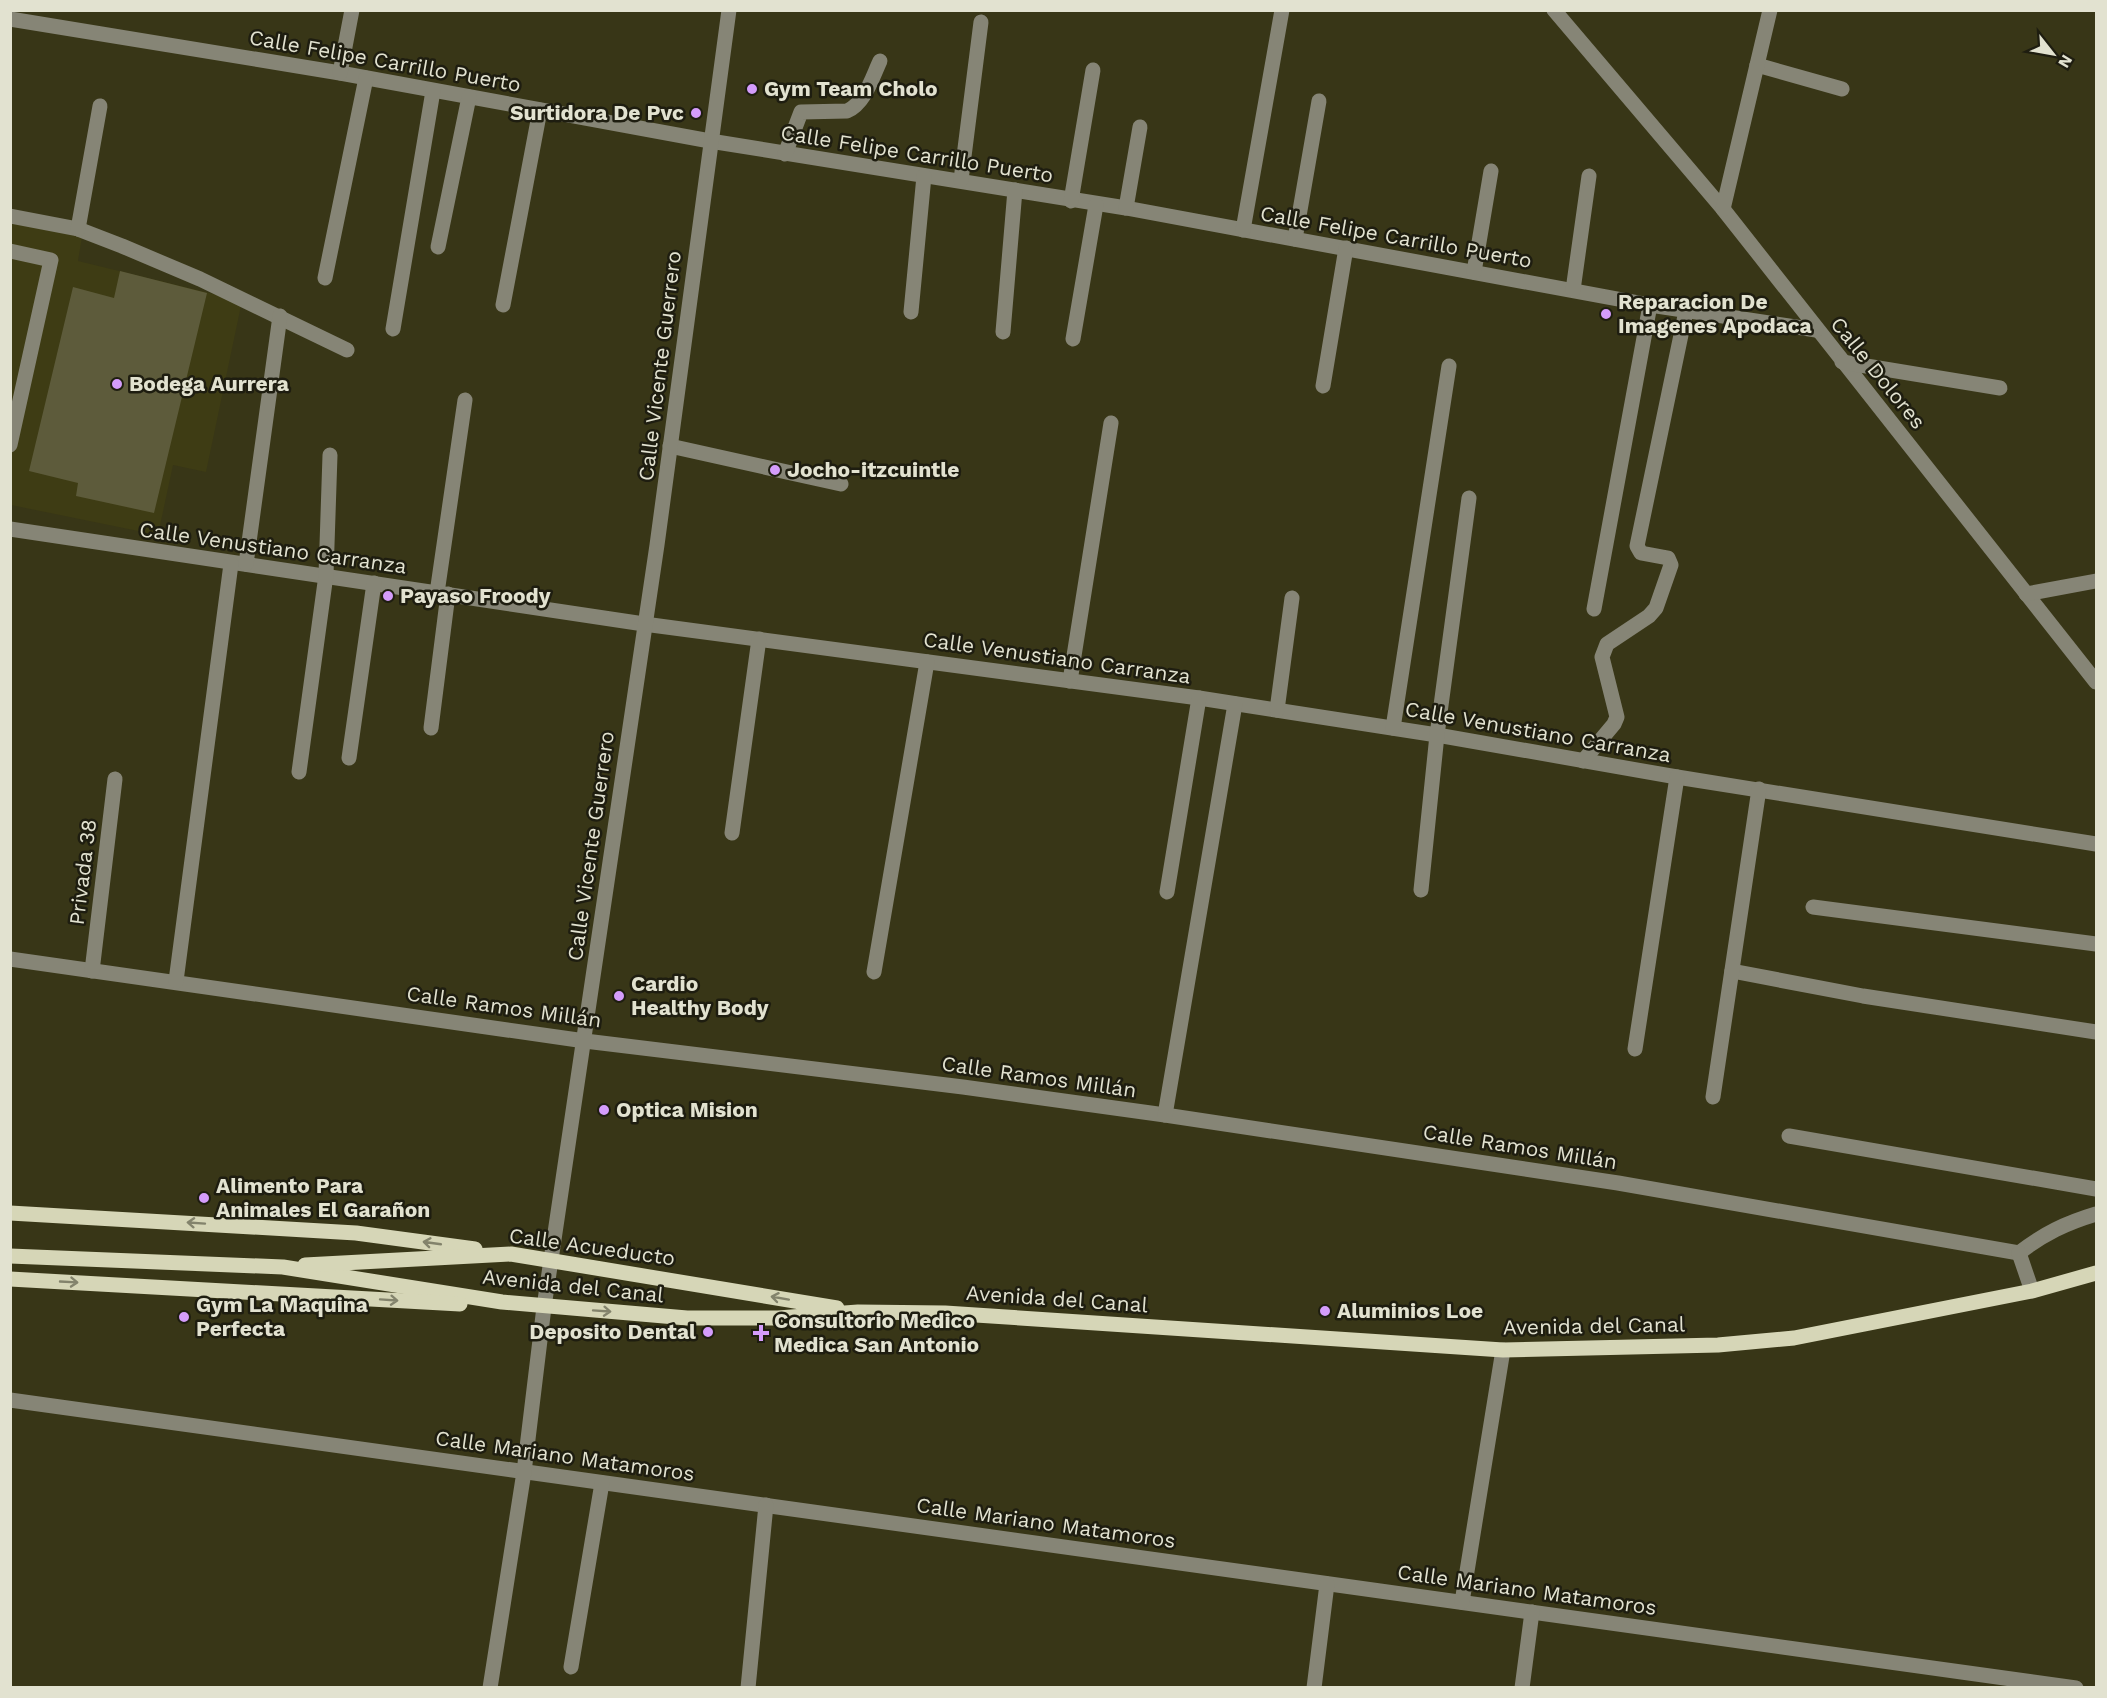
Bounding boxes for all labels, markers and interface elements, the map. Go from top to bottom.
street label: Calle Felipe Carrillo Puerto [247,24,523,97]
north arrow [2023,24,2083,84]
text: N [2054,51,2077,71]
place label: Gym Team Cholo [764,76,938,101]
marker: Gym Team Cholo [745,82,759,96]
place label: Surtidora De Pvc [510,100,684,125]
marker: Surtidora De Pvc [689,106,703,120]
street label: Calle Felipe Carrillo Puerto [779,120,1055,187]
street label: Calle Felipe Carrillo Puerto [1258,200,1534,273]
street label: Calle Vicente Guerrero [633,249,686,482]
place label: Reparacion De Imagenes Apodaca [1618,289,1813,338]
marker: Reparacion De Imagenes Apodaca [1599,307,1613,321]
street label: Calle Dolores [1826,312,1931,434]
place label: Bodega Aurrera [129,371,290,396]
marker: Bodega Aurrera [110,377,124,391]
place label: Jocho-itzcuintle [787,457,959,482]
marker: Jocho-itzcuintle [768,463,782,477]
street label: Calle Venustiano Carranza [138,516,408,579]
place label: Payaso Froody [400,583,551,608]
marker: Payaso Froody [381,589,395,603]
street label: Calle Venustiano Carranza [922,626,1192,689]
street label: Calle Venustiano Carranza [1403,696,1673,767]
street label: Calle Vicente Guerrero [562,729,619,962]
street label: Privada 38 [64,818,101,926]
place label: Cardio Healthy Body [631,971,769,1020]
street label: Calle Ramos Millán [405,980,603,1033]
marker: Cardio Healthy Body [612,989,626,1003]
street label: Calle Ramos Millán [940,1050,1138,1103]
place label: Optica Mision [616,1097,758,1122]
marker: Optica Mision [597,1103,611,1117]
street label: Calle Ramos Millán [1421,1119,1619,1174]
place label: Alimento Para Animales El Garañon [216,1173,430,1222]
marker: Alimento Para Animales El Garañon [197,1191,211,1205]
one-way arrow [187,1217,207,1228]
street label: Calle Acueducto [507,1222,677,1271]
one-way arrow [423,1237,442,1248]
street label: Avenida del Canal [481,1264,666,1308]
one-way arrow [58,1277,78,1288]
street label: Avenida del Canal [965,1280,1149,1317]
place label: Gym La Maquina Perfecta [196,1292,369,1341]
one-way arrow [770,1292,790,1303]
one-way arrow [379,1295,399,1306]
place label: Aluminios Loe [1337,1298,1483,1323]
marker: Aluminios Loe [1318,1304,1332,1318]
one-way arrow [592,1306,612,1317]
place label: Consultorio Medico Medica San Antonio [774,1308,979,1357]
marker: Gym La Maquina Perfecta [177,1310,191,1324]
street label: Avenida del Canal [1503,1311,1686,1340]
place label: Deposito Dental [529,1319,696,1344]
marker: Consultorio Medico Medica San Antonio [752,1324,770,1342]
marker: Deposito Dental [701,1325,715,1339]
street label: Calle Mariano Matamoros [434,1425,696,1486]
street label: Calle Mariano Matamoros [915,1492,1177,1553]
street label: Calle Mariano Matamoros [1396,1559,1658,1620]

